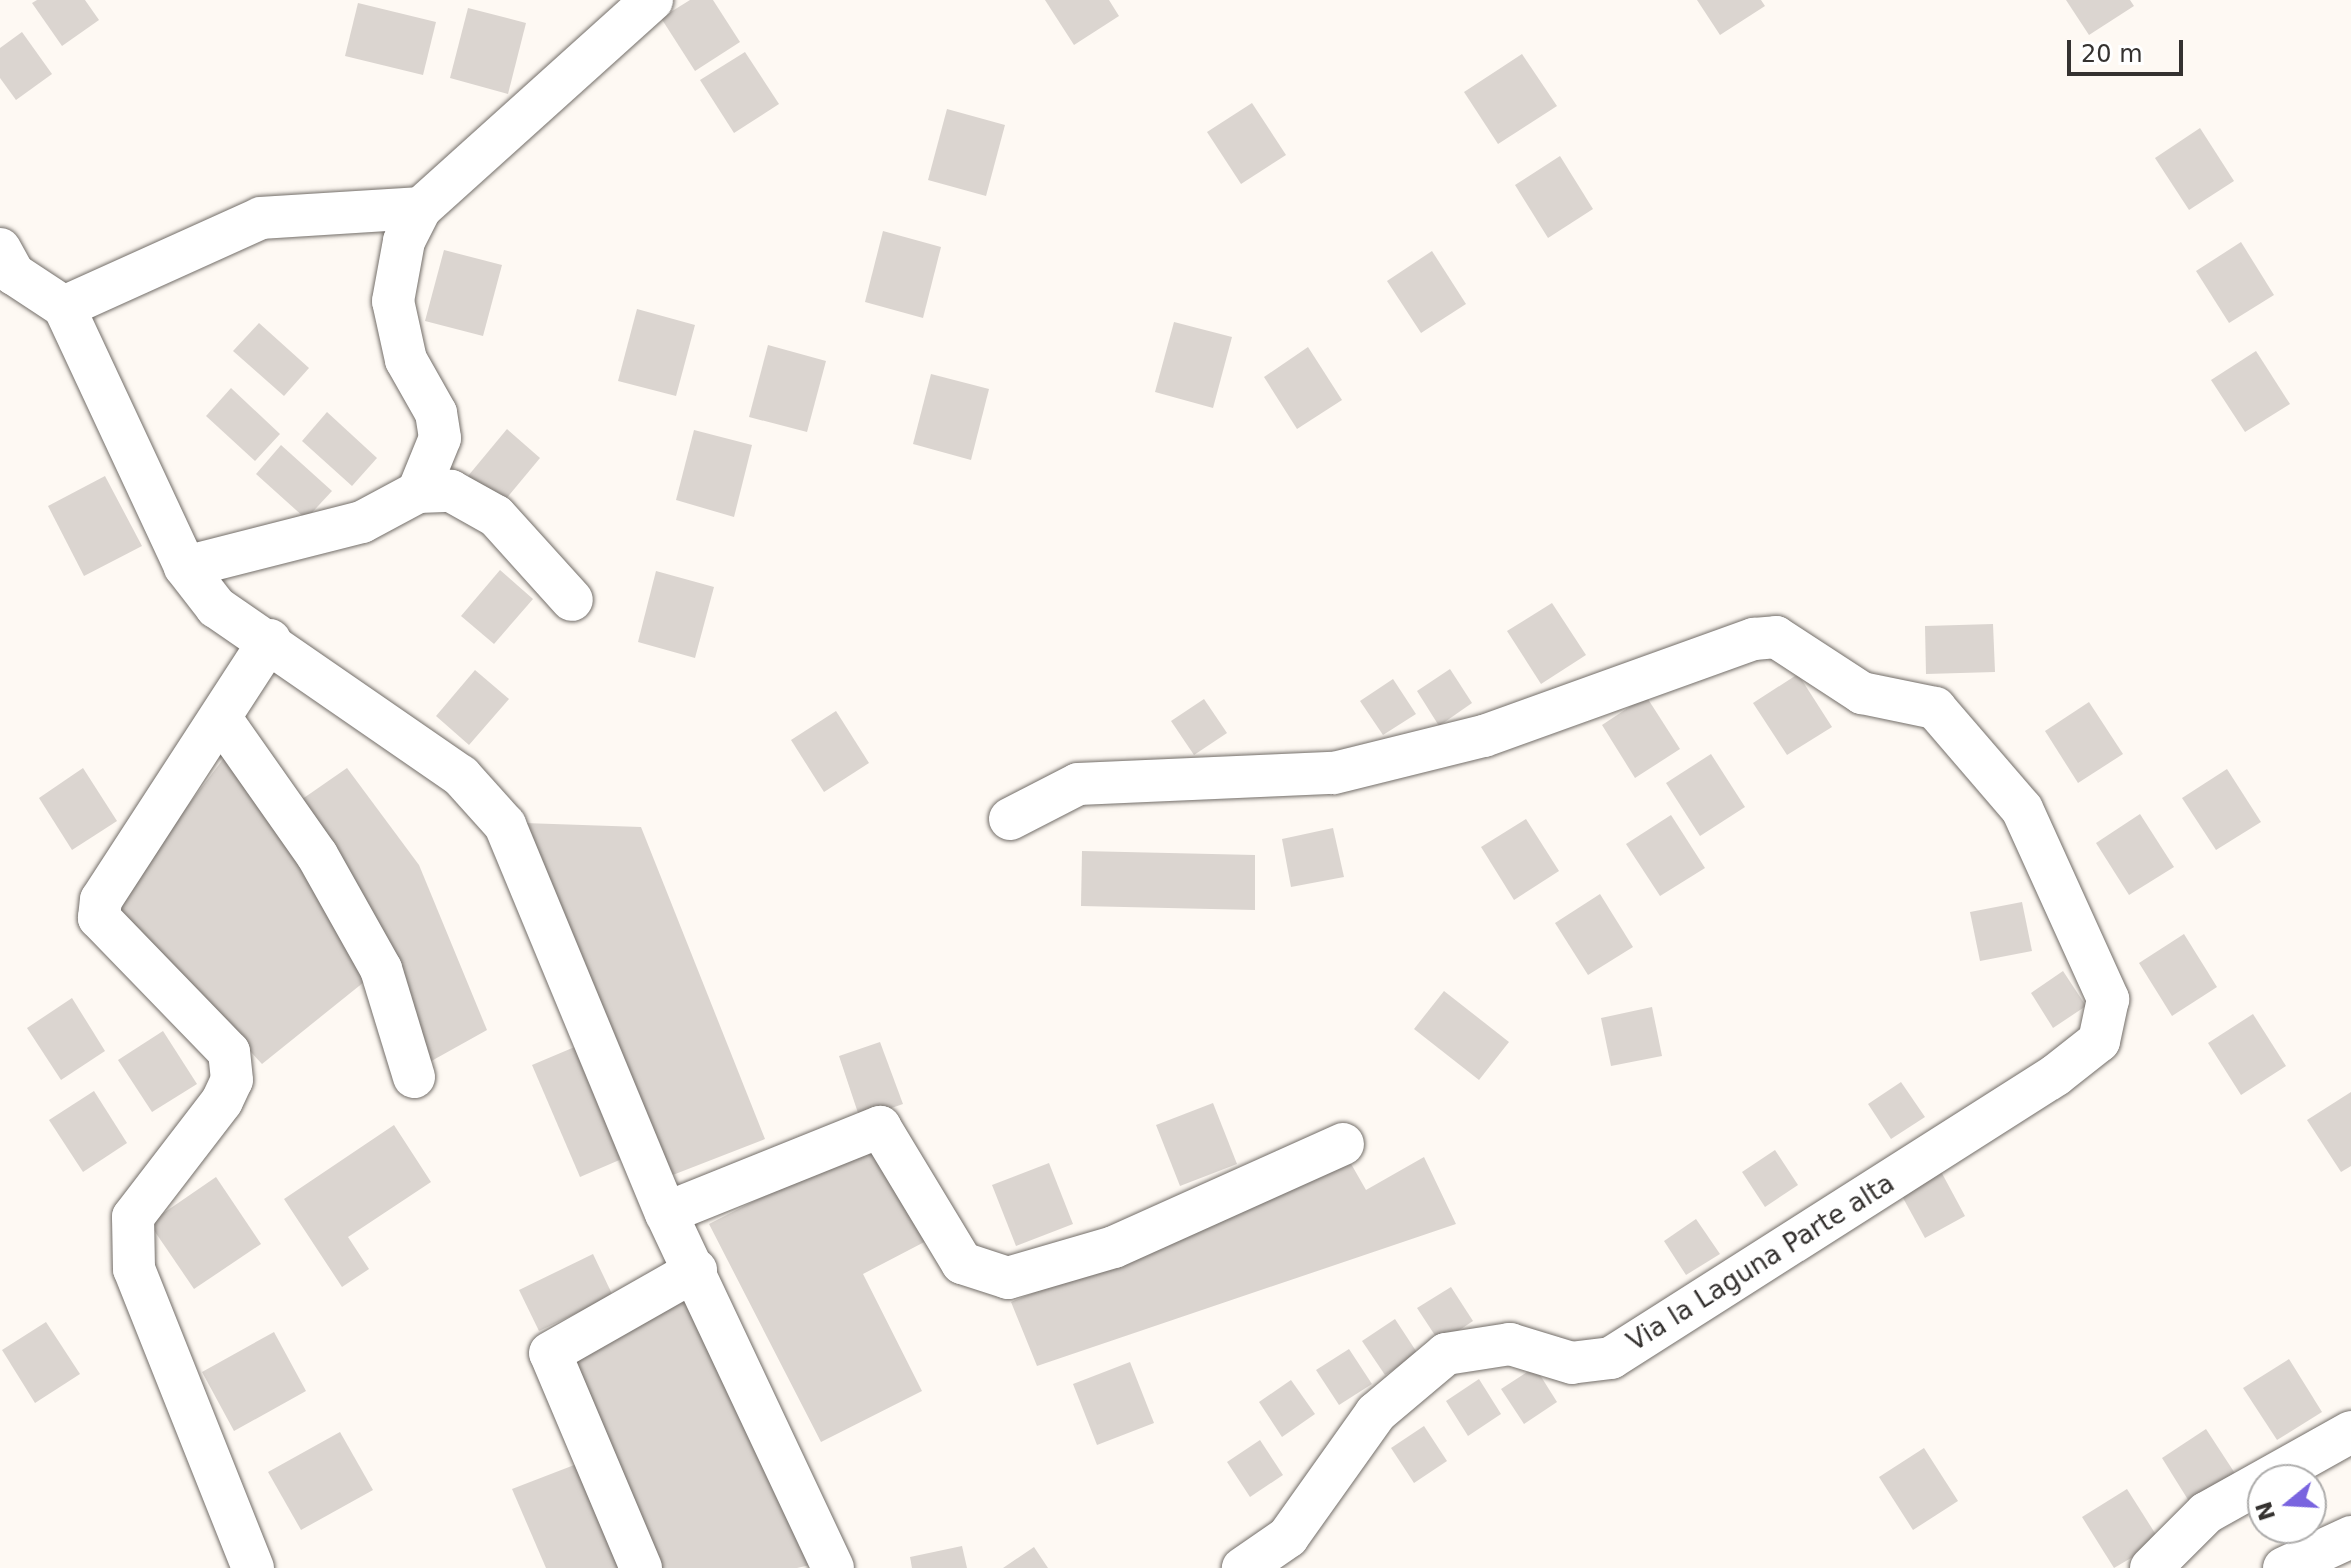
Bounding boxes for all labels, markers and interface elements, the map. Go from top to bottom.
scale bar [2071,24,2187,74]
text: 20 m [2081,40,2143,68]
street label: Via la Laguna Parte alta [1622,1168,1900,1358]
north arrow [2247,1464,2327,1544]
text: N [2251,1498,2280,1524]

